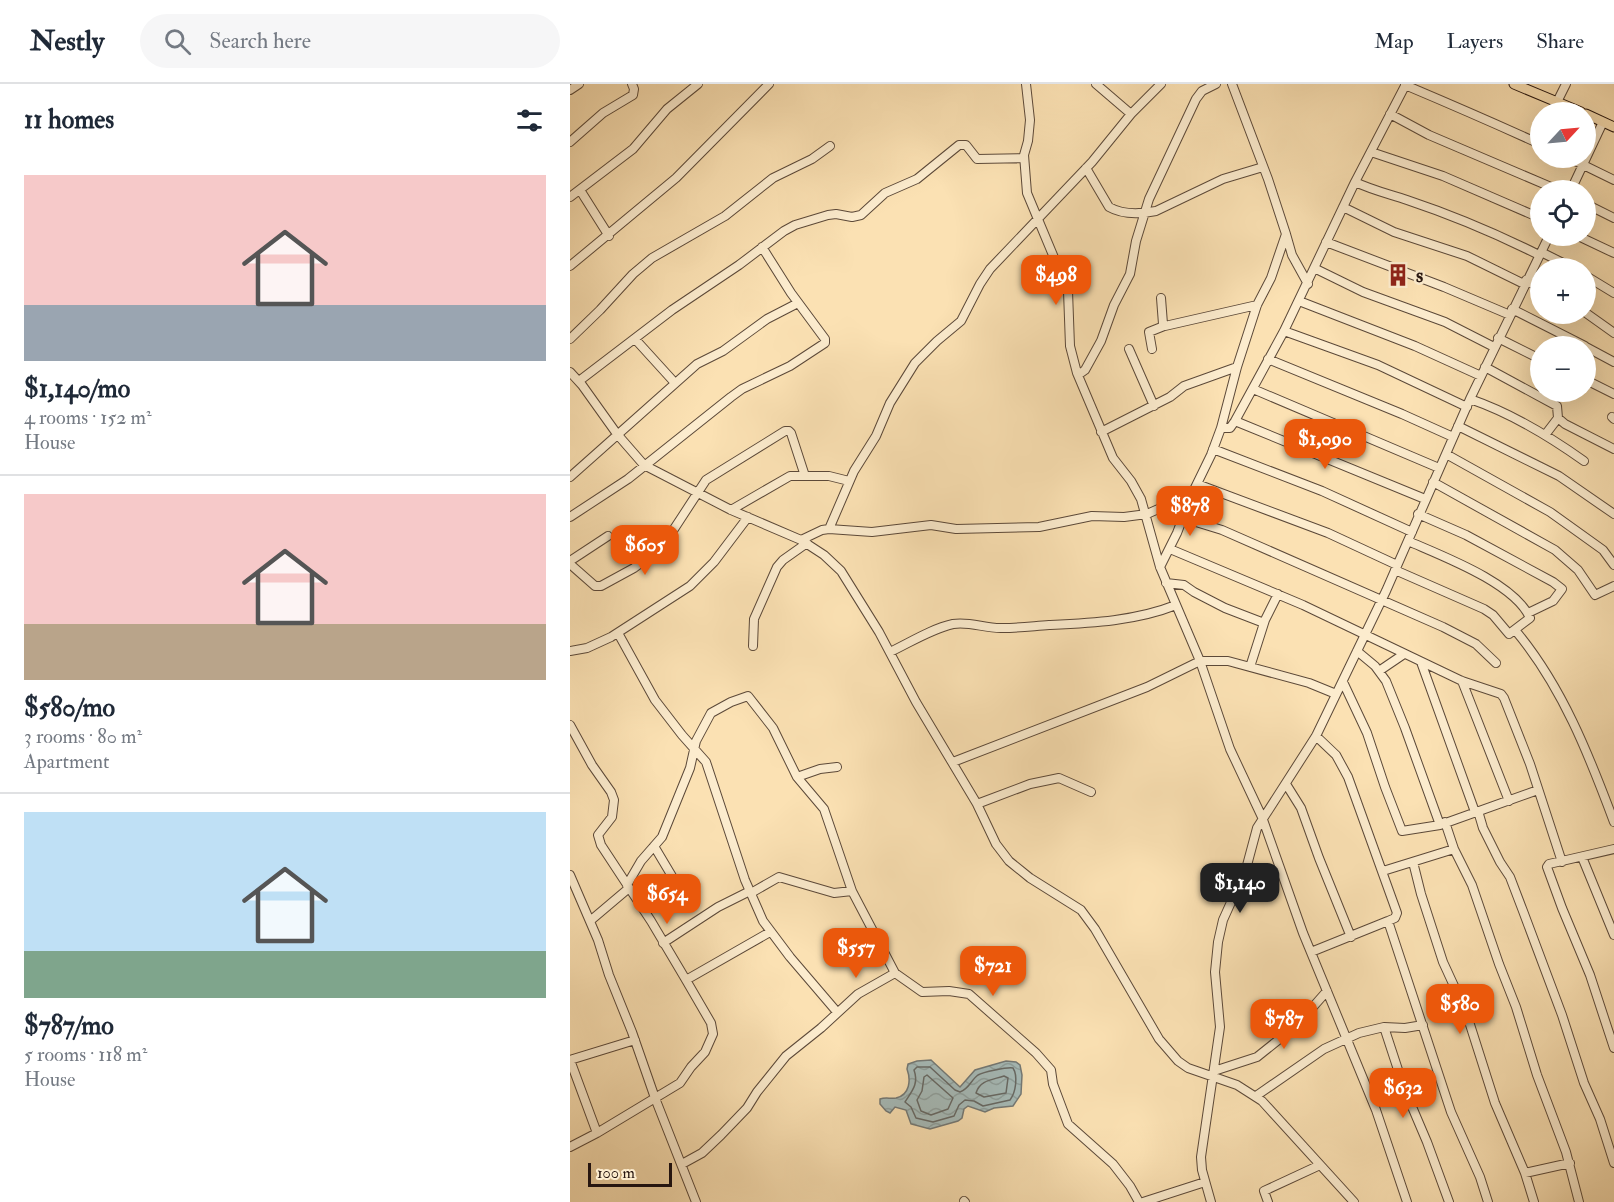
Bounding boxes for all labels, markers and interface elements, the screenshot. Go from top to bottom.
search box [140,14,560,68]
text: Nestly [30,24,104,59]
icon: search [161,25,194,58]
text: Search here [209,27,311,55]
text: Map [1374,28,1414,55]
text: Layers [1447,28,1503,55]
text: Share [1536,28,1584,55]
north arrow [1530,102,1596,168]
map controls [1530,102,1596,402]
text: 11 homes [24,104,114,136]
icon: filters [513,104,546,137]
button: locate [1530,180,1596,246]
icon: home [231,214,339,322]
pin: $498 [1020,255,1092,306]
button: + [1530,258,1596,324]
text: $498 [1035,262,1077,287]
building icon: s [1385,262,1411,288]
place label: s [1416,262,1423,289]
button: − [1530,336,1596,402]
text: $1,140/mo [24,373,130,405]
text: 4 rooms · 152 m² [24,405,152,430]
pin: $1,090 [1276,419,1374,470]
text: $1,090 [1298,426,1352,451]
text: House [24,430,75,455]
pin: $878 [1154,486,1226,537]
text: $878 [1170,493,1210,518]
pin: $605 [609,525,681,576]
text: $605 [625,532,665,557]
icon: home [231,533,339,641]
text: $580/mo [24,692,115,724]
text: 3 rooms · 80 m² [24,724,142,749]
text: Apartment [24,749,109,774]
icon: home [231,851,339,959]
pin: $1,140 [1191,863,1289,914]
text: $1,140 [1214,870,1266,895]
pin: $654 [631,874,703,925]
text: $654 [647,881,687,906]
pin: $557 [820,928,892,979]
text: $557 [837,935,875,960]
pin: $721 [957,946,1029,997]
text: $721 [974,953,1012,978]
pin: $580 [1424,984,1496,1035]
text: $580 [1440,991,1480,1016]
pin: $787 [1248,999,1320,1050]
text: $787 [1264,1006,1304,1031]
text: $787/mo [24,1010,114,1042]
text: 5 rooms · 118 m² [24,1042,147,1067]
text: House [24,1067,75,1092]
pin: $632 [1367,1068,1439,1119]
text: $632 [1383,1075,1423,1100]
scale bar [588,1160,672,1188]
text: 100 m [597,1163,635,1183]

